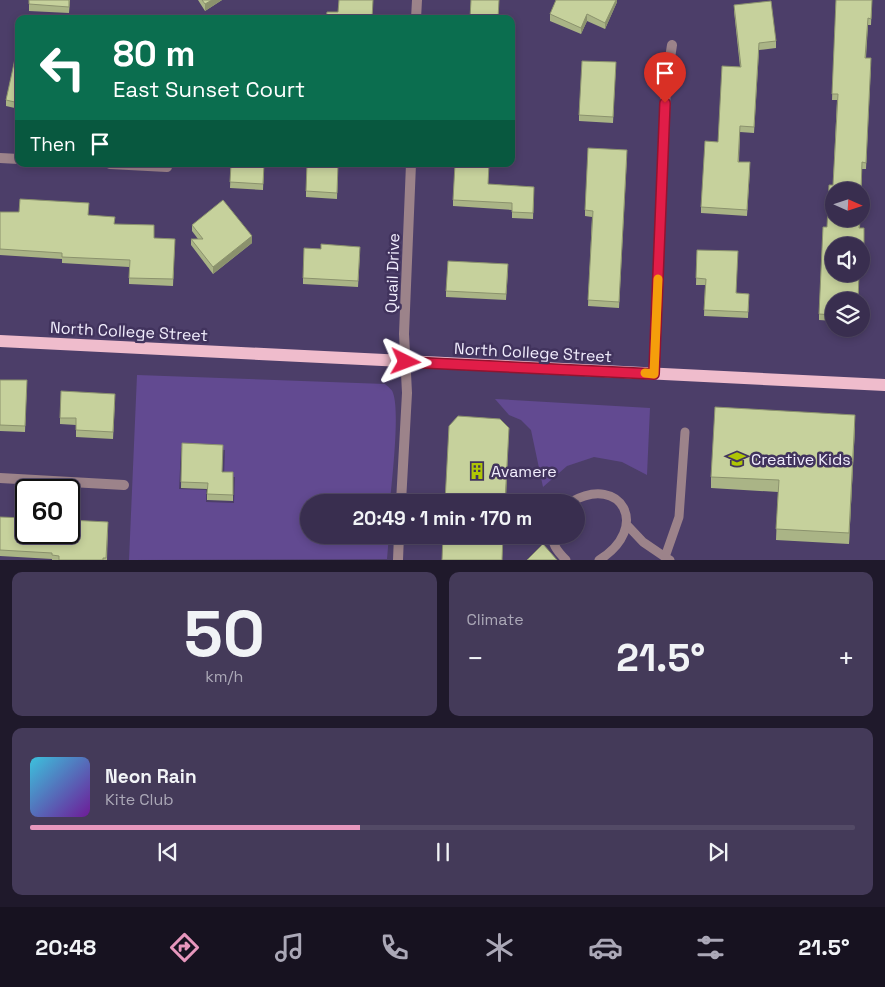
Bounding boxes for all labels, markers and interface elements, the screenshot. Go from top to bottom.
text: 80 m [113,32,195,76]
icon: left [30,35,95,100]
pin [644,52,686,103]
icon: arrive [651,59,679,87]
text: East Sunset Court [113,75,305,103]
icon: arrive [86,130,114,158]
text: Then [30,132,76,157]
north arrow [825,182,870,228]
map controls [825,182,870,337]
street label: Quail Drive [381,233,404,313]
button: sound [825,237,870,282]
button: layers [825,292,870,337]
street label: North College Street [50,317,208,346]
position arrow [379,335,431,387]
street label: North College Street [454,338,612,367]
school or university icon: Creative Kids [727,449,747,469]
place label: Creative Kids [751,449,851,470]
building icon: Avamere [467,461,487,481]
place label: Avamere [491,461,557,482]
speed limit sign: 60 [15,479,80,544]
text: 20:49 · 1 min · 170 m [353,506,532,531]
text: 50 [184,592,265,675]
text: Climate [467,609,524,630]
text: 21.5° [616,634,705,682]
text: − [467,640,484,676]
text: + [838,640,855,676]
text: km/h [205,666,243,687]
text: Neon Rain [105,764,197,789]
text: Kite Club [105,789,174,810]
icon: previous [154,838,182,866]
icon: pause [429,838,457,866]
icon: next [704,838,732,866]
icon: directions [167,930,202,965]
icon: music [272,930,307,965]
icon: phone [377,930,412,965]
icon: climate [482,930,517,965]
icon: car [588,930,623,965]
icon: filters [693,930,728,965]
text: 20:48 [35,933,96,961]
text: 21.5° [798,933,850,961]

